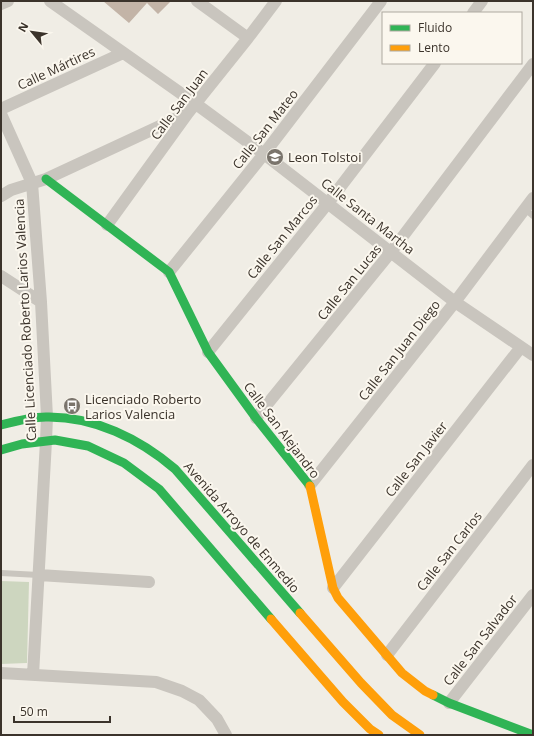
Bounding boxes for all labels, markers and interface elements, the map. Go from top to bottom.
north arrow [12,12,52,52]
legend [382,12,522,64]
text: N [14,19,32,34]
text: Fluido [418,19,452,36]
text: Lento [418,39,450,56]
street label: Calle Mártires [14,42,98,94]
street label: Calle San Juan [146,65,212,143]
street label: Calle San Mateo [228,85,302,173]
school or university icon: Leon Tolstoi [265,147,285,167]
place label: Leon Tolstoi [288,148,361,166]
street label: Calle Santa Martha [317,174,419,258]
street label: Calle San Marcos [243,191,321,283]
street label: Calle Licenciado Roberto Larios Valencia [10,198,40,442]
street label: Calle San Lucas [313,240,385,324]
street label: Calle San Juan Diego [354,296,444,404]
street label: Calle San Alejandro [240,378,324,482]
place label: Licenciado Roberto Larios Valencia [85,390,201,423]
bus stop icon: Licenciado Roberto Larios Valencia [62,396,82,416]
street label: Calle San Javier [381,417,452,501]
street label: Avenida Arroyo de Enmedio [180,458,304,597]
street label: Calle San Carlos [412,507,486,595]
street label: Calle San Salvador [439,590,522,689]
scale bar [14,698,110,724]
text: 50 m [20,703,48,720]

